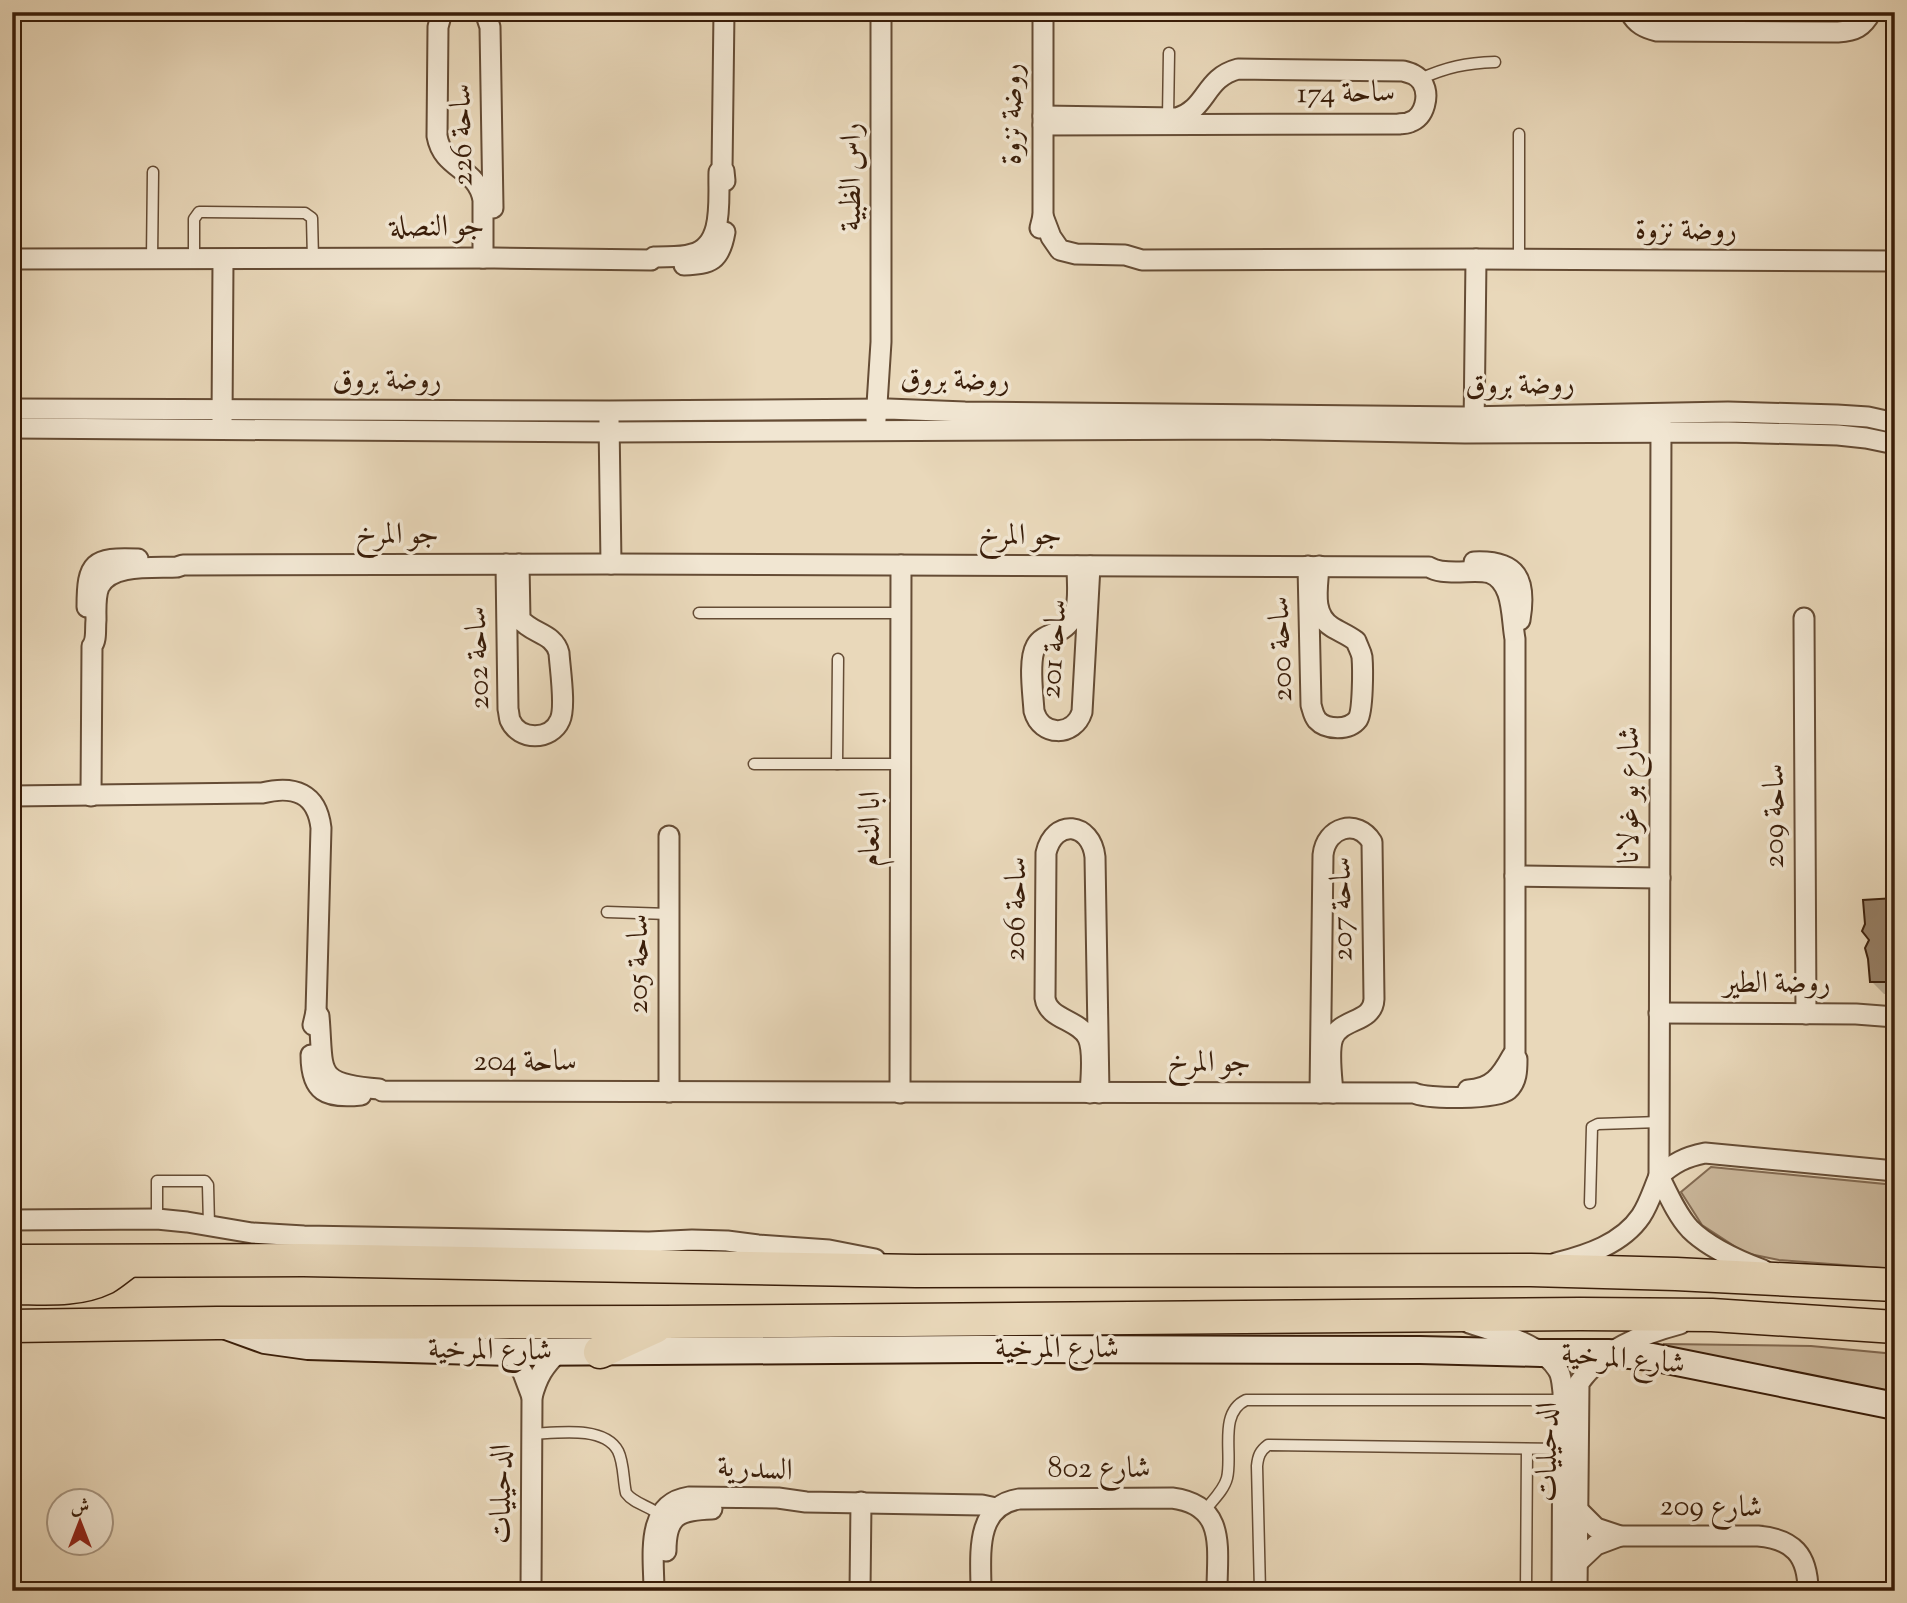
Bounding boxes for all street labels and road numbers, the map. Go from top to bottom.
street label: روضة نزوة [992,63,1035,165]
street label: ساحة 174 [1297,72,1395,116]
street label: ساحة 226 [441,83,485,187]
street label: راس الظبية [831,123,874,231]
street label: جو النصلة [387,206,485,250]
street label: روضة نزوة [1635,210,1737,253]
street label: روضة بروق [900,359,1010,403]
street label: روضة بروق [332,360,442,403]
street label: روضة بروق [1465,364,1575,408]
street label: جو المرخ [355,514,439,559]
street label: جو المرخ [978,515,1062,560]
street label: ساحة 200 [1259,595,1305,703]
street label: ساحة 201 [1030,598,1080,700]
street label: ساحة 202 [456,606,502,710]
street label: شارع بو غولانا [1609,726,1653,864]
street label: ساحة 209 [1754,764,1797,868]
street label: ابا النعام [850,791,895,867]
street label: ساحة 206 [995,856,1039,962]
street label: ساحة 207 [1321,856,1365,962]
street label: ساحة 205 [618,914,661,1014]
street label: روضة الطير [1720,963,1831,1006]
street label: ساحة 204 [473,1041,577,1084]
street label: جو المرخ [1167,1042,1251,1087]
street label: شارع المرخية [427,1328,552,1375]
street label: شارع المرخية [995,1328,1119,1372]
street label: شارع المرخية [1559,1333,1687,1388]
street label: الدحيليات [1527,1402,1570,1502]
street label: الدحيليات [481,1444,524,1544]
street label: السدرية [716,1447,794,1493]
street label: شارع 802 [1047,1448,1151,1492]
street label: شارع 209 [1659,1486,1763,1531]

